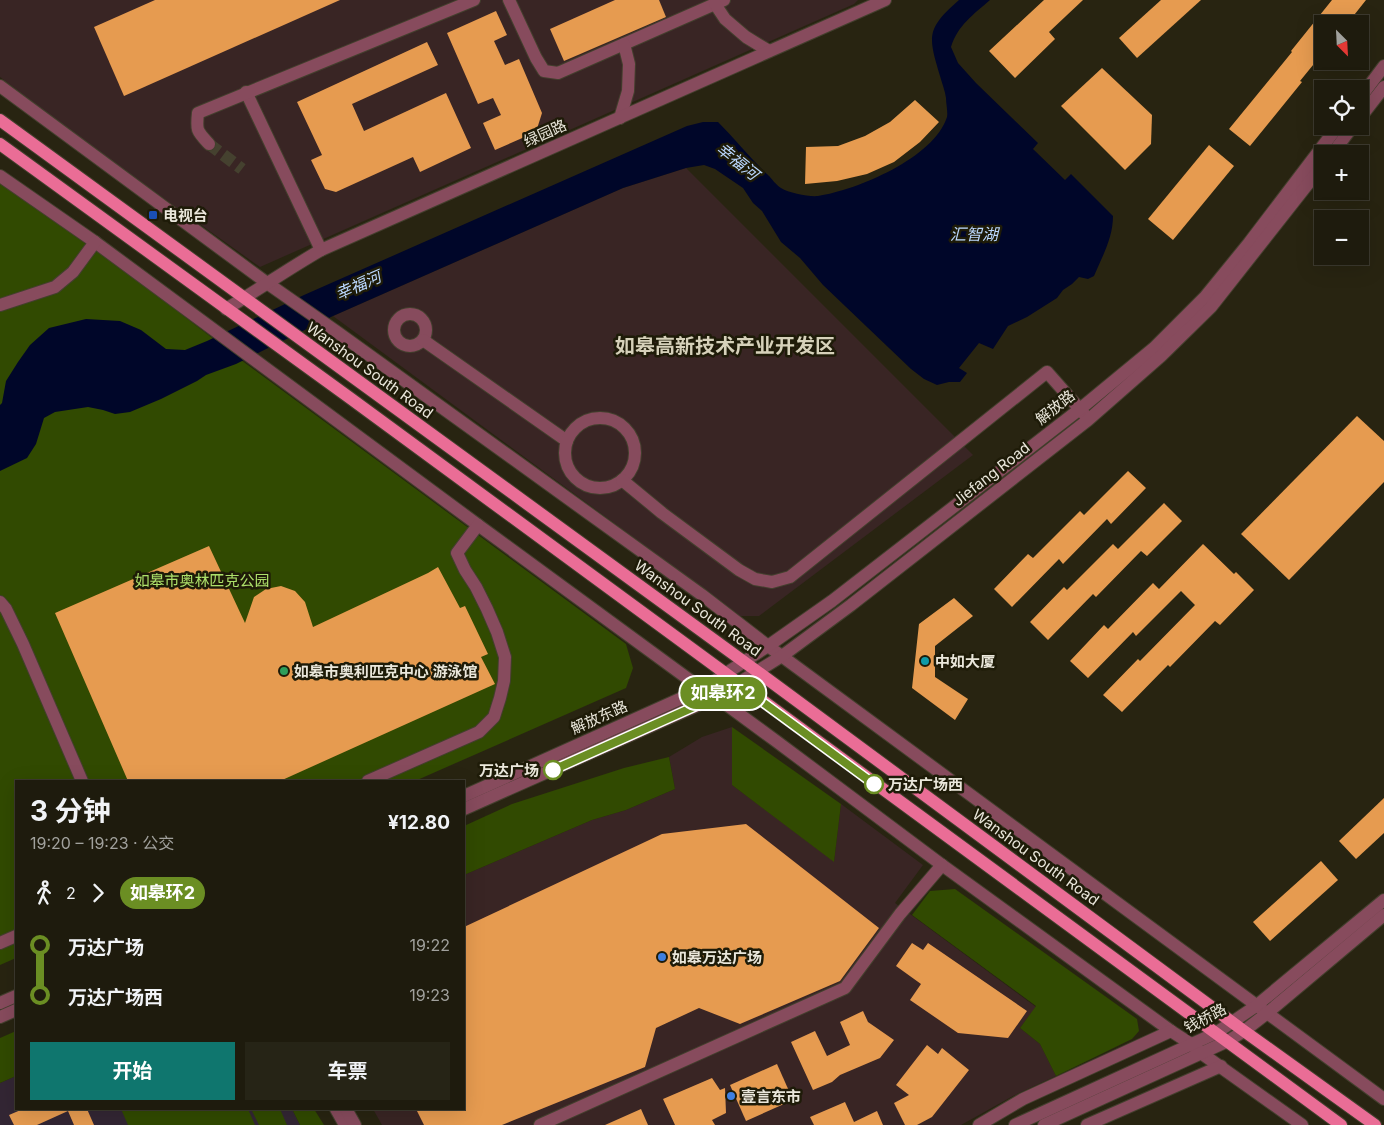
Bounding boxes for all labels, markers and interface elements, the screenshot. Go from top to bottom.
north arrow [1314,15,1369,70]
map controls [1314,15,1369,265]
button: locate [1314,80,1369,135]
street label: 绿园路 [521,115,569,151]
water label: 幸福河 [713,138,765,186]
button: + [1314,145,1369,200]
place label: 电视台 [163,206,208,225]
marker: 电视台 [147,209,159,221]
button: − [1314,210,1369,265]
water label: 汇智湖 [950,224,1001,244]
water label: 幸福河 [332,265,387,304]
street label: Wanshou South Road [303,318,437,422]
district label: 如皋高新技术产业开发区 [615,334,835,358]
street label: 解放路 [1031,386,1079,428]
street label: Jiefang Road [948,438,1034,510]
street label: Wanshou South Road [631,556,765,660]
park label: 如皋市奥林匹克公园 [134,571,270,590]
place label: 中如大厦 [935,652,995,671]
marker: 中如大厦 [919,655,931,667]
place label: 如皋市奥利匹克中心 游泳馆 [294,662,478,681]
marker: 如皋市奥利匹克中心 游泳馆 [278,665,290,677]
line badge: 如皋环2 [688,677,758,709]
text: 如皋环2 [690,682,756,703]
street label: 解放东路 [568,696,630,738]
marker: 万达广场 [543,760,563,780]
place label: 万达广场 [479,761,539,780]
marker: 万达广场西 [864,774,884,794]
place label: 万达广场西 [888,775,963,794]
text: 3 分钟 [30,794,111,828]
street label: Wanshou South Road [969,805,1103,909]
text: ¥12.80 [388,811,450,834]
text: 19:20 – 19:23 · 公交 [30,833,174,853]
icon: walk [30,879,58,907]
icon: forward [84,879,112,907]
text: 如皋环2 [130,882,195,903]
text: 2 [66,883,76,903]
text: 19:22 [409,935,450,955]
text: 万达广场 [68,936,144,959]
place label: 如皋万达广场 [672,948,762,967]
marker: 如皋万达广场 [656,951,668,963]
text: 19:23 [409,985,450,1005]
text: 万达广场西 [68,986,163,1009]
street label: 钱桥路 [1181,999,1229,1037]
button: 开始 [30,1042,235,1100]
button: 车票 [245,1042,450,1100]
place label: 壹言东市 [741,1087,801,1106]
marker: 壹言东市 [725,1090,737,1102]

